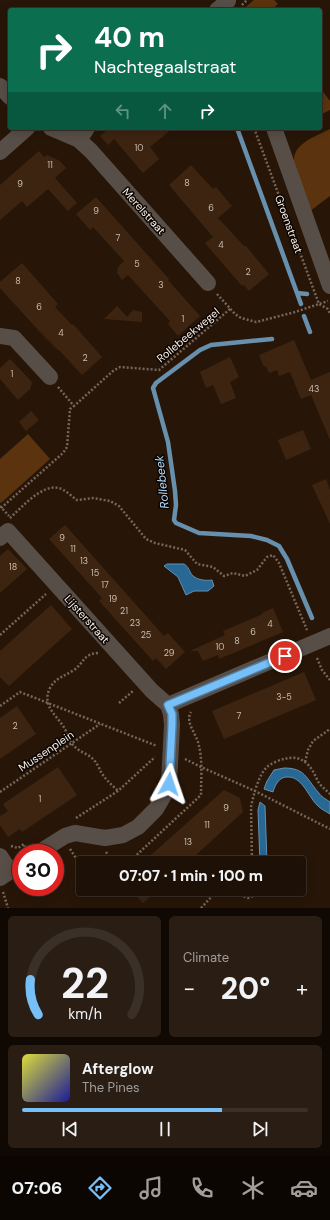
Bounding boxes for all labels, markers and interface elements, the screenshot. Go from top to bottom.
text: 40 m [94,19,165,56]
icon: right [28,24,80,76]
text: Nachtegaalstraat [94,55,236,79]
icon: left [112,100,134,122]
icon: ahead [154,100,176,122]
icon: right [196,100,218,122]
house number: 10 [135,142,143,154]
house number: 11 [47,159,53,171]
house number: 8 [184,177,190,189]
house number: 9 [17,178,23,190]
street label: Merelstraat [119,185,169,237]
street label: Groenstraat [272,193,306,255]
house number: 6 [208,202,214,214]
house number: 9 [93,205,99,217]
house number: 7 [116,232,121,244]
house number: 4 [218,239,224,251]
house number: 5 [134,258,140,270]
house number: 2 [245,266,251,278]
house number: 8 [15,275,21,287]
house number: 3 [158,279,164,291]
house number: 6 [36,301,42,313]
street label: Rollebeekwegel [154,305,222,365]
house number: 1 [182,313,185,325]
house number: 4 [58,327,64,339]
house number: 2 [82,352,88,364]
house number: 1 [11,368,14,380]
house number: 43 [309,383,319,395]
water label: Rollebeek [151,454,173,509]
house number: 9 [59,532,65,544]
house number: 11 [70,543,76,555]
house number: 13 [80,555,88,567]
house number: 18 [9,561,17,573]
house number: 15 [91,567,99,579]
house number: 17 [101,579,109,591]
street label: Lijsterstraat [62,592,112,646]
house number: 19 [109,593,118,605]
house number: 21 [120,605,128,617]
house number: 23 [130,617,140,629]
house number: 4 [267,618,273,630]
house number: 6 [250,626,256,638]
house number: 25 [141,629,151,641]
house number: 8 [234,635,240,647]
pin [268,639,302,673]
house number: 10 [216,641,224,653]
icon: arrive [274,645,296,667]
house number: 29 [164,647,175,659]
house number: 3-5 [276,691,292,703]
house number: 7 [237,710,242,722]
house number: 2 [12,720,18,732]
street label: Mussenplein [16,727,76,775]
position arrow [148,763,190,805]
house number: 1 [39,793,42,805]
house number: 9 [223,802,229,814]
house number: 11 [204,819,210,831]
house number: 13 [184,836,192,848]
speed limit sign: 30 [12,844,64,896]
text: 07:07 · 1 min · 100 m [119,866,263,886]
text: Climate [183,949,229,966]
text: 22 [61,956,108,1010]
text: 20° [221,969,270,1008]
text: − [183,974,195,1003]
text: + [296,974,308,1003]
text: km/h [68,1004,101,1022]
text: Afterglow [82,1059,154,1079]
text: The Pines [82,1079,140,1096]
icon: previous [59,1118,81,1140]
icon: pause [154,1118,176,1140]
icon: next [249,1118,271,1140]
icon: directions [86,1174,114,1202]
icon: music [137,1174,165,1202]
icon: phone [188,1174,216,1202]
icon: climate [239,1174,267,1202]
icon: car [290,1174,318,1202]
text: 07:06 [12,1176,62,1200]

